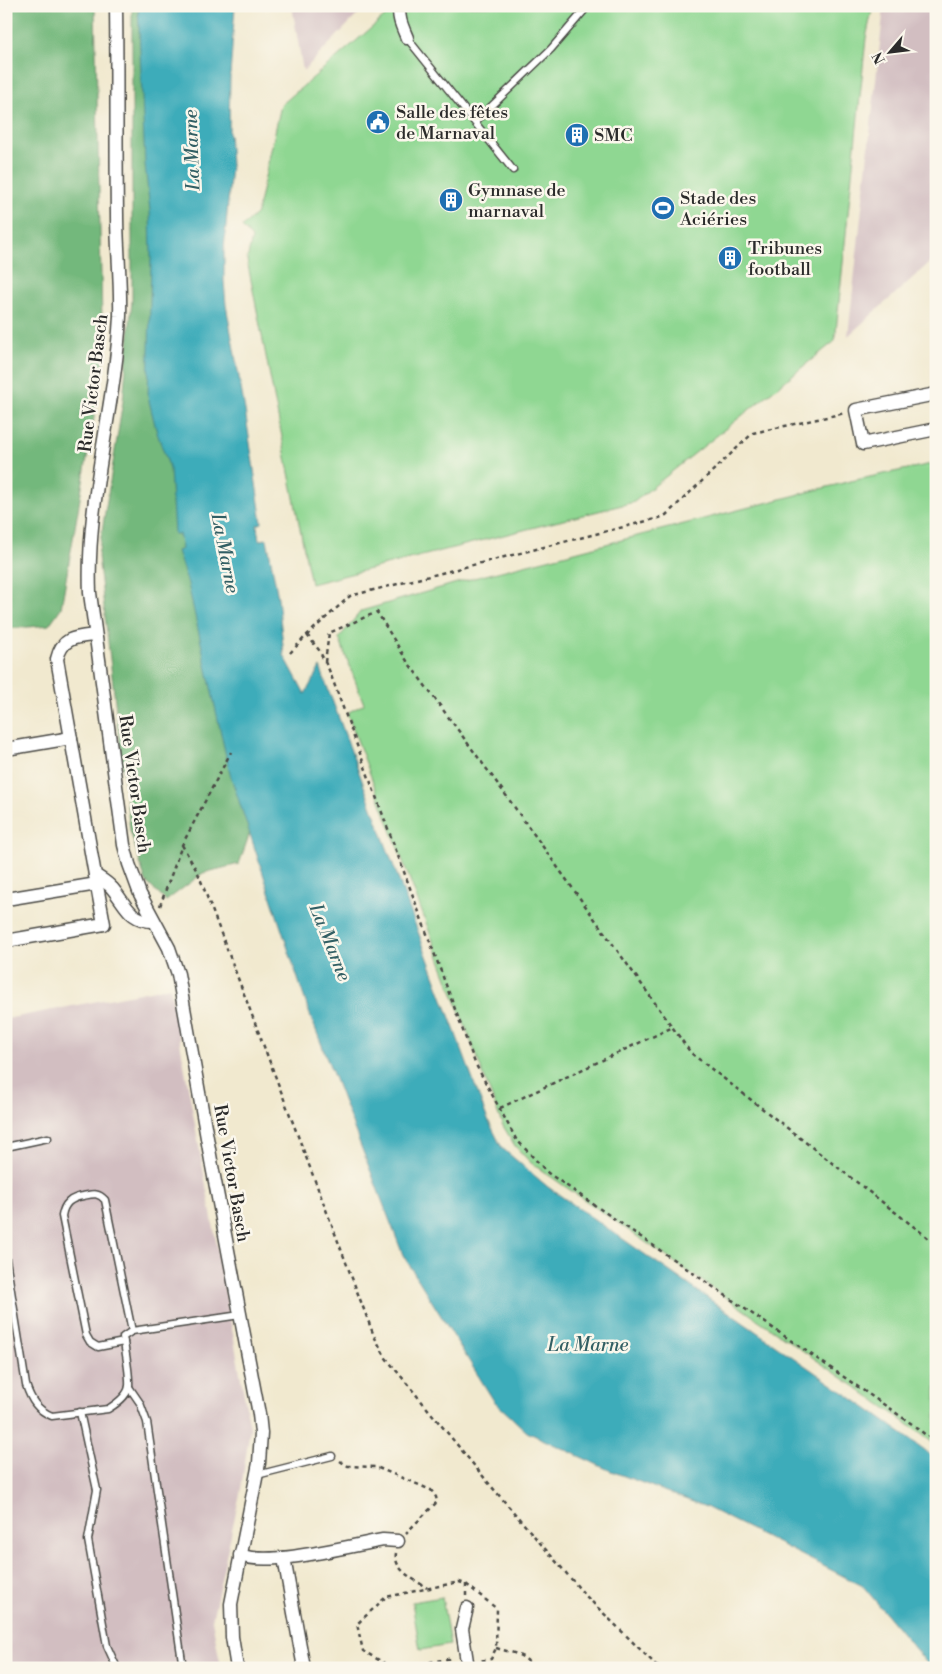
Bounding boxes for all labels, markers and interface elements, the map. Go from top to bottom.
north arrow [864,28,914,78]
text: N [869,49,890,67]
place label: Salle des fêtes de Marnaval [396,101,508,145]
water label: La Marne [179,109,205,192]
public building icon: Salle des fêtes de Marnaval [365,109,391,135]
building icon: SMC [564,122,590,148]
place label: SMC [594,124,633,147]
place label: Gymnase de marnaval [468,179,566,223]
building icon: Gymnase de marnaval [438,187,464,213]
place label: Stade des Aciéries [679,187,756,231]
sports icon: Stade des Aciéries [650,195,676,221]
place label: Tribunes football [748,237,822,281]
building icon: Tribunes football [717,245,743,271]
street label: Rue Victor Basch [74,312,113,454]
water label: La Marne [205,510,245,595]
street label: Rue Victor Basch [113,713,156,855]
water label: La Marne [303,899,356,985]
street label: Rue Victor Basch [208,1102,255,1244]
water label: La Marne [547,1333,629,1357]

